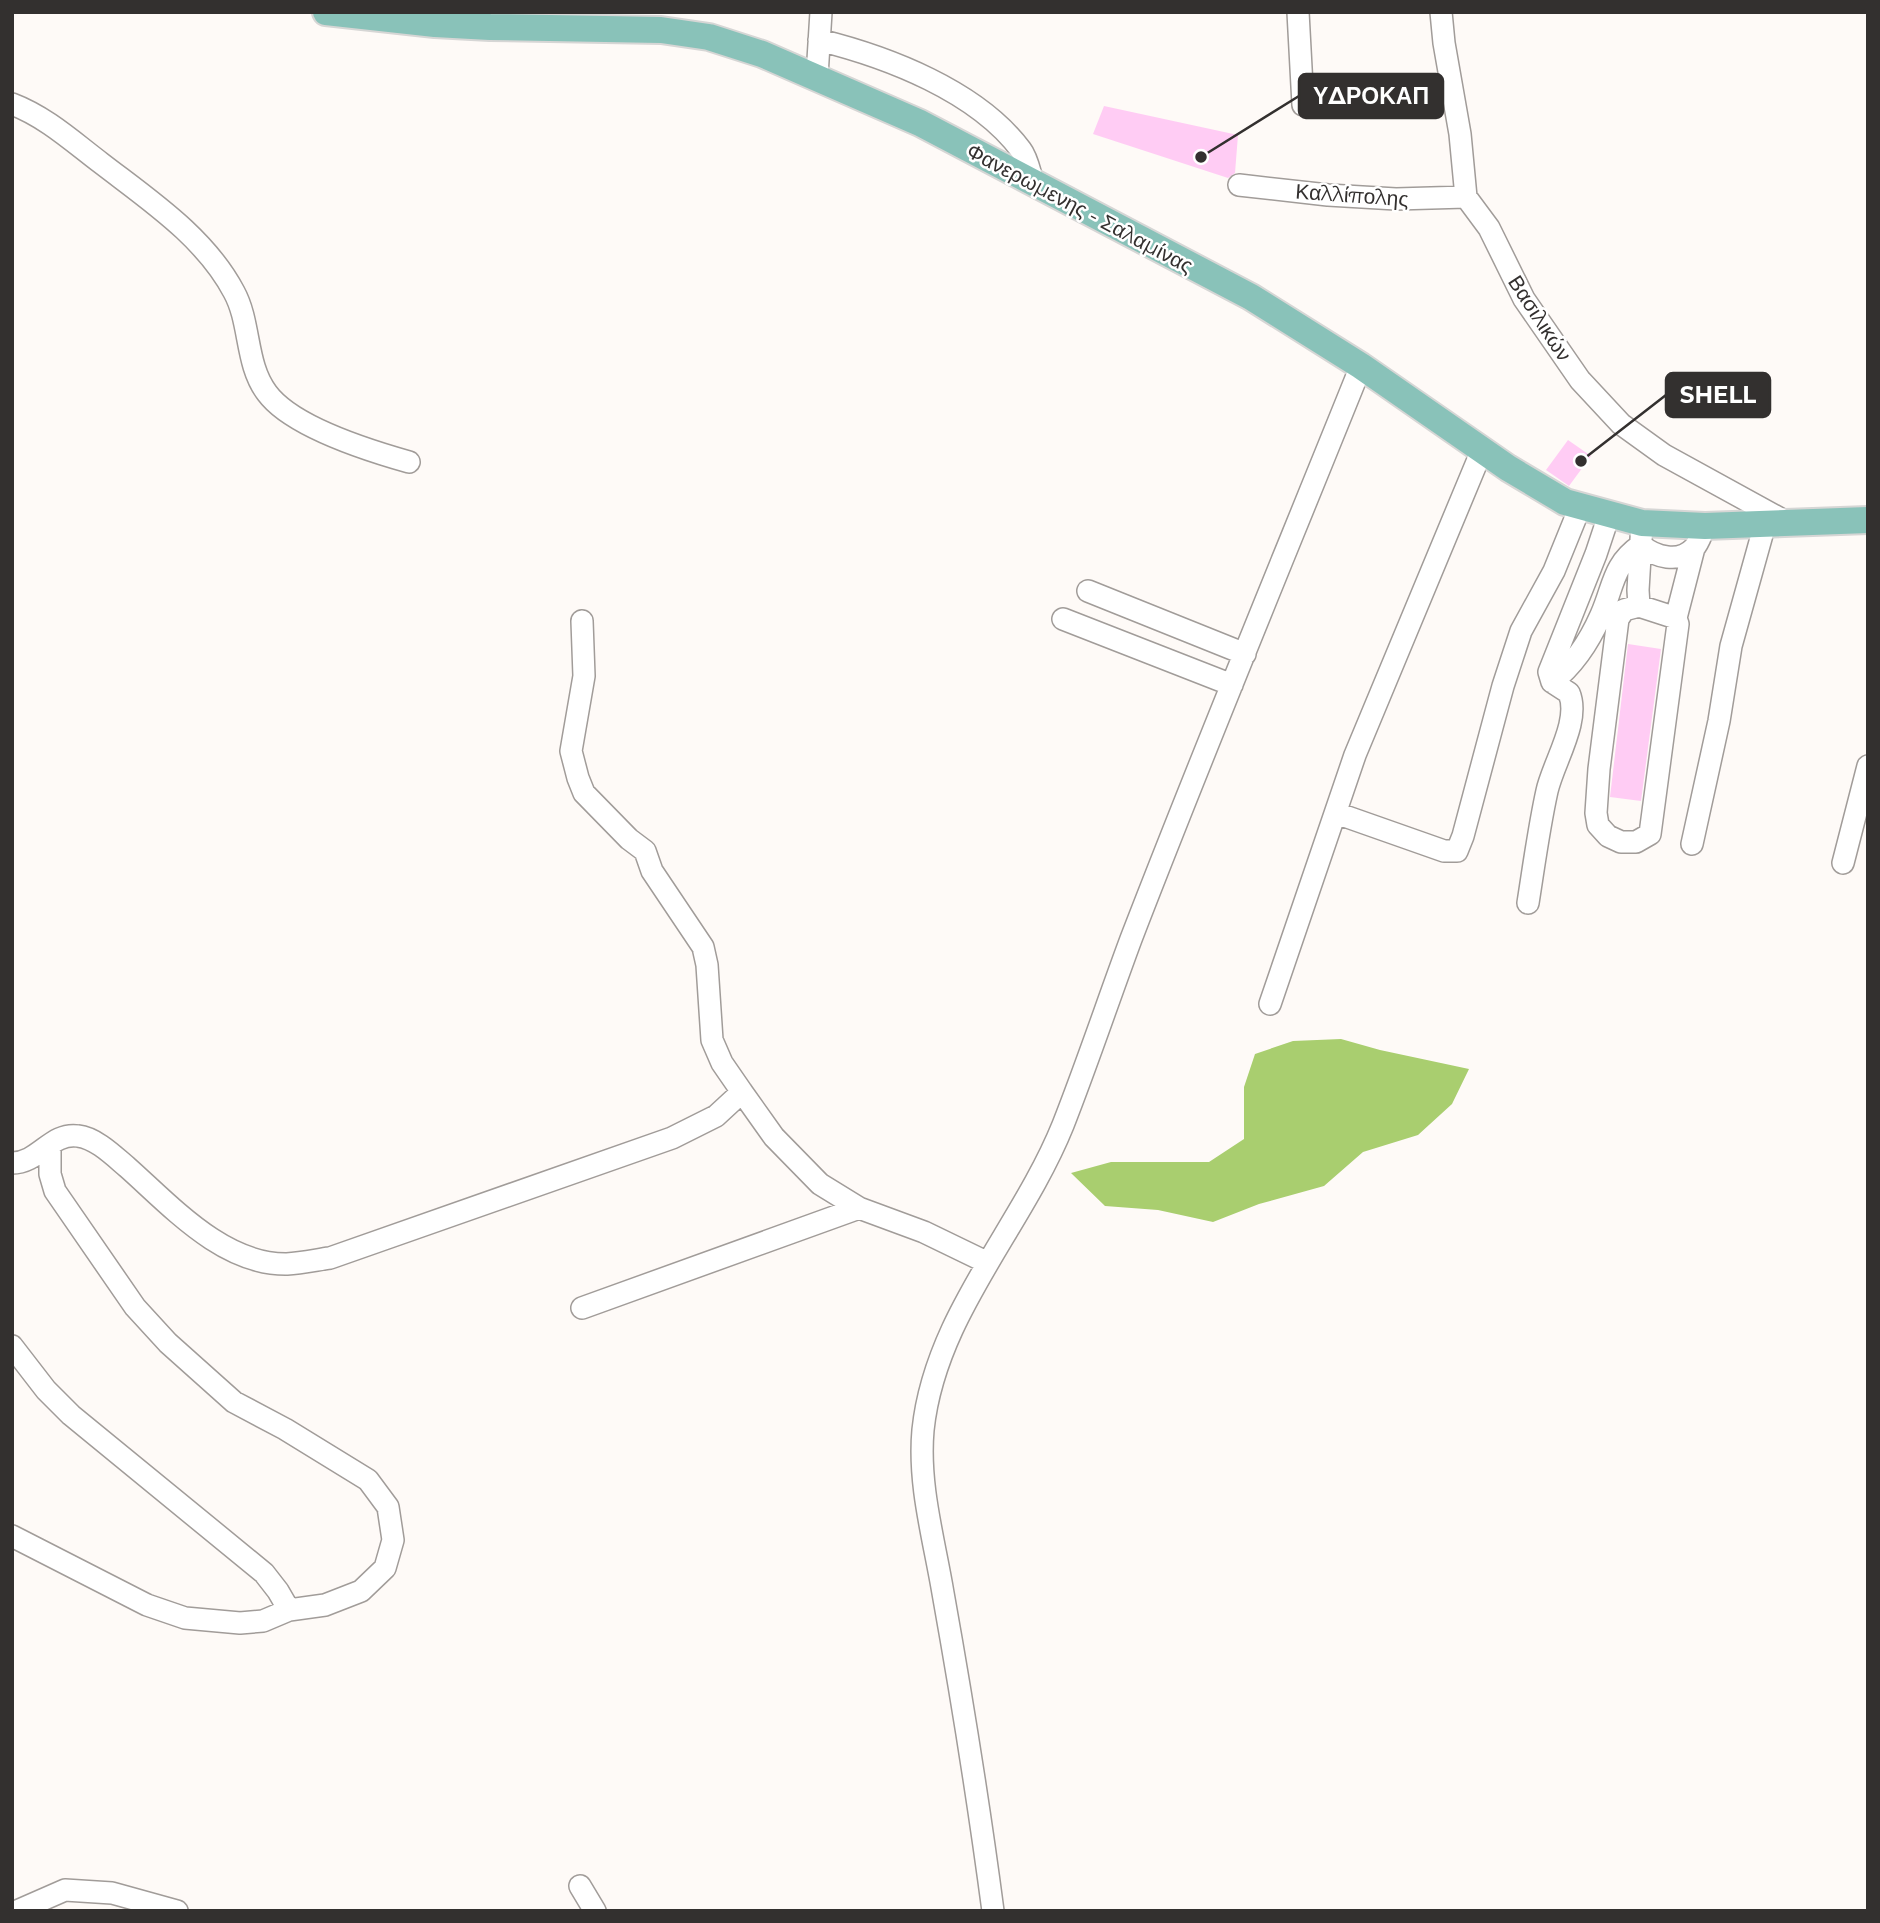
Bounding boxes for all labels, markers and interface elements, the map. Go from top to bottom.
callout: ΥΔΡΟΚΑΠ [1299,74,1443,118]
text: ΥΔΡΟΚΑΠ [1313,82,1429,110]
street label: Φανερωμενης - Σαλαμίνας [963,138,1197,278]
street label: Καλλίπολης [1295,179,1409,211]
street label: Βασιλικών [1503,271,1577,365]
callout: SHELL [1666,373,1770,417]
text: SHELL [1680,381,1756,409]

